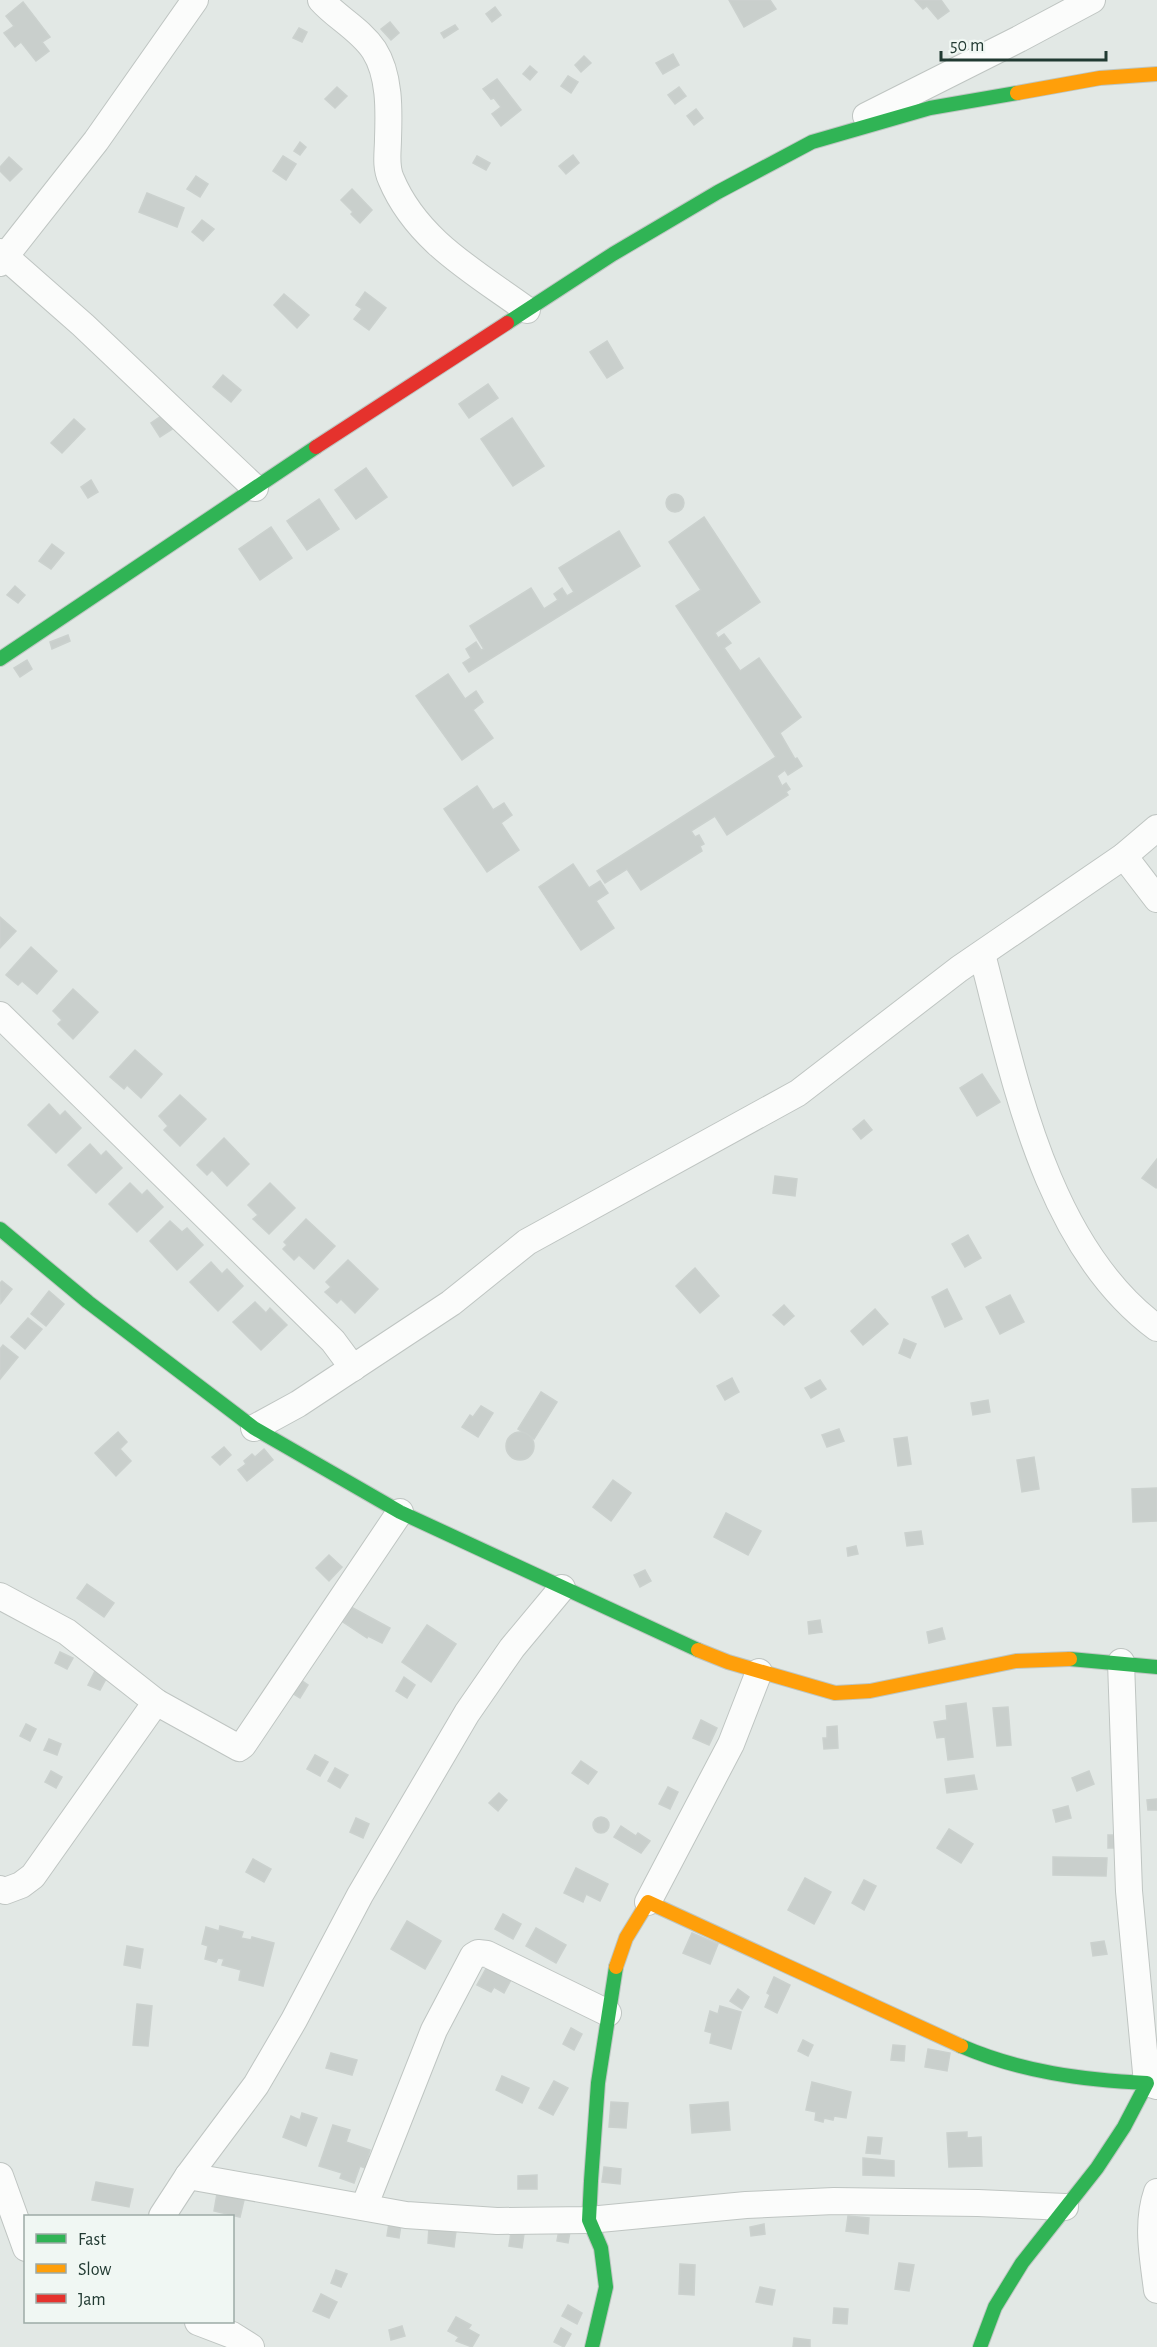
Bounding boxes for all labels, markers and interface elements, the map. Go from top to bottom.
scale bar [941,24,1106,62]
text: 50 m [950,37,984,55]
legend [24,2215,234,2323]
text: Fast [78,2231,106,2249]
text: Slow [78,2261,111,2279]
text: Jam [78,2291,106,2309]

